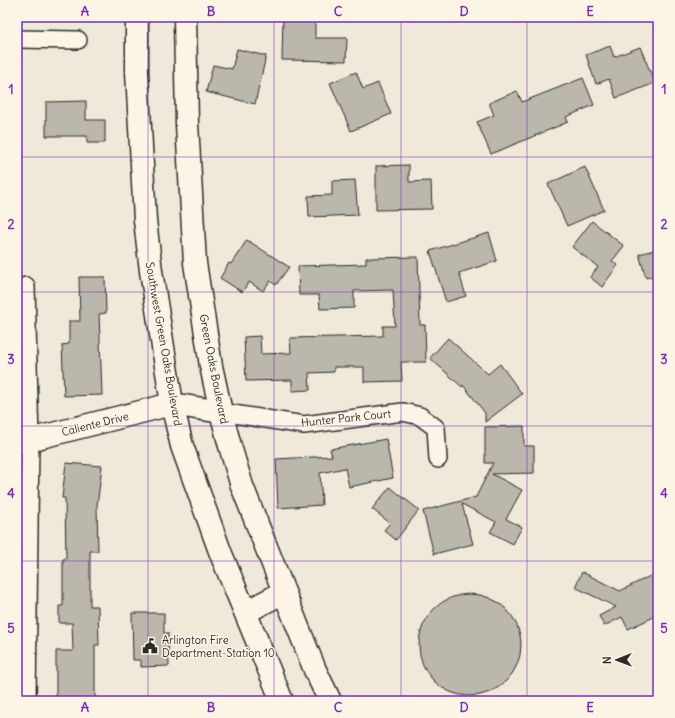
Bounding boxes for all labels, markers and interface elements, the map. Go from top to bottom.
text: A [81,3,90,20]
text: B [207,3,216,20]
text: C [334,3,343,20]
text: D [459,3,469,20]
text: E [586,3,594,20]
text: 1 [8,81,14,98]
text: 1 [661,81,667,98]
text: 2 [7,216,15,233]
text: 2 [660,216,668,233]
street label: Southwest Green Oaks Boulevard [143,261,185,428]
street label: Green Oaks Boulevard [196,313,232,426]
text: 3 [7,351,15,368]
text: 3 [660,351,668,368]
street label: Hunter Park Court [300,406,392,430]
street label: Caliente Drive [60,409,130,439]
text: 4 [7,485,15,502]
text: 4 [660,485,668,502]
text: 5 [7,620,15,637]
text: 5 [660,620,668,637]
place label: Arlington Fire Department-Station 10 [162,633,275,660]
public building icon: Arlington Fire Department-Station 10 [141,637,159,655]
north arrow [597,640,637,680]
text: N [600,656,614,664]
text: A [81,699,90,716]
text: B [207,699,216,716]
text: C [334,699,343,716]
text: D [459,699,469,716]
text: E [586,699,594,716]

